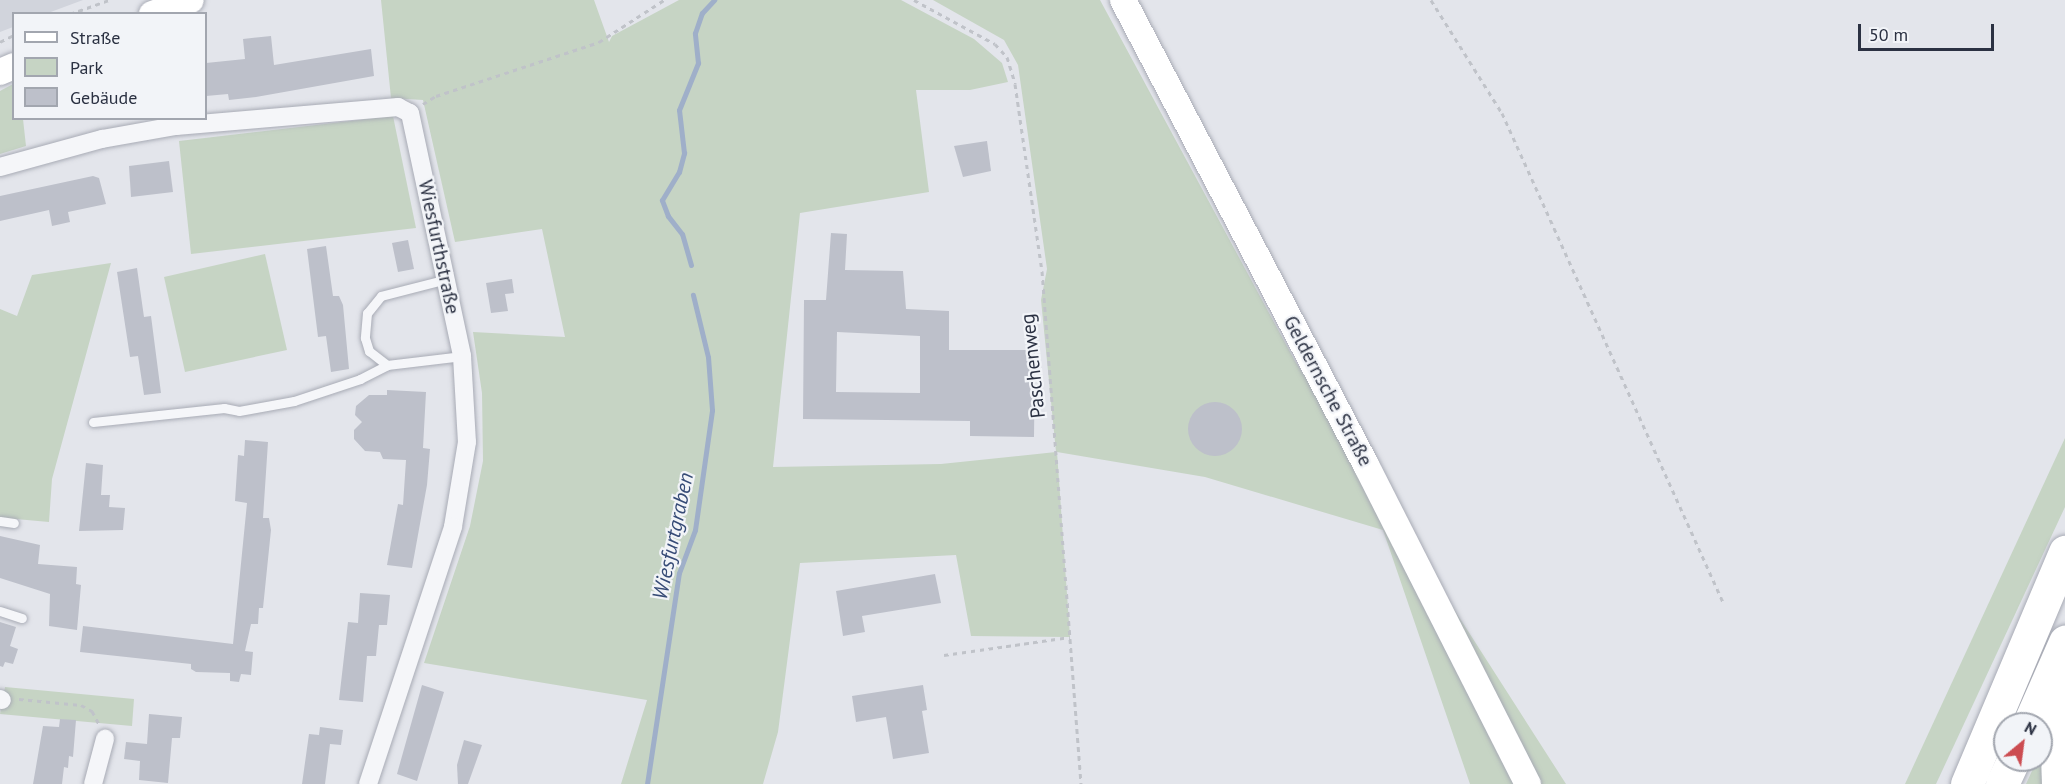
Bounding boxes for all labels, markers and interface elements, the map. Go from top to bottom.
legend [12,12,207,120]
scale bar [1861,12,1998,50]
text: 50 m [1869,23,1908,46]
text: Straße [70,26,121,49]
text: Park [70,56,103,79]
text: Gebäude [70,86,137,109]
street label: Wiesfurthstraße [413,178,465,316]
street label: Geldernsche Straße [1278,312,1378,470]
street label: Paschenweg [1016,313,1050,419]
water label: Wiesfurtgraben [647,470,699,602]
north arrow [1993,712,2053,772]
text: N [2021,717,2040,739]

